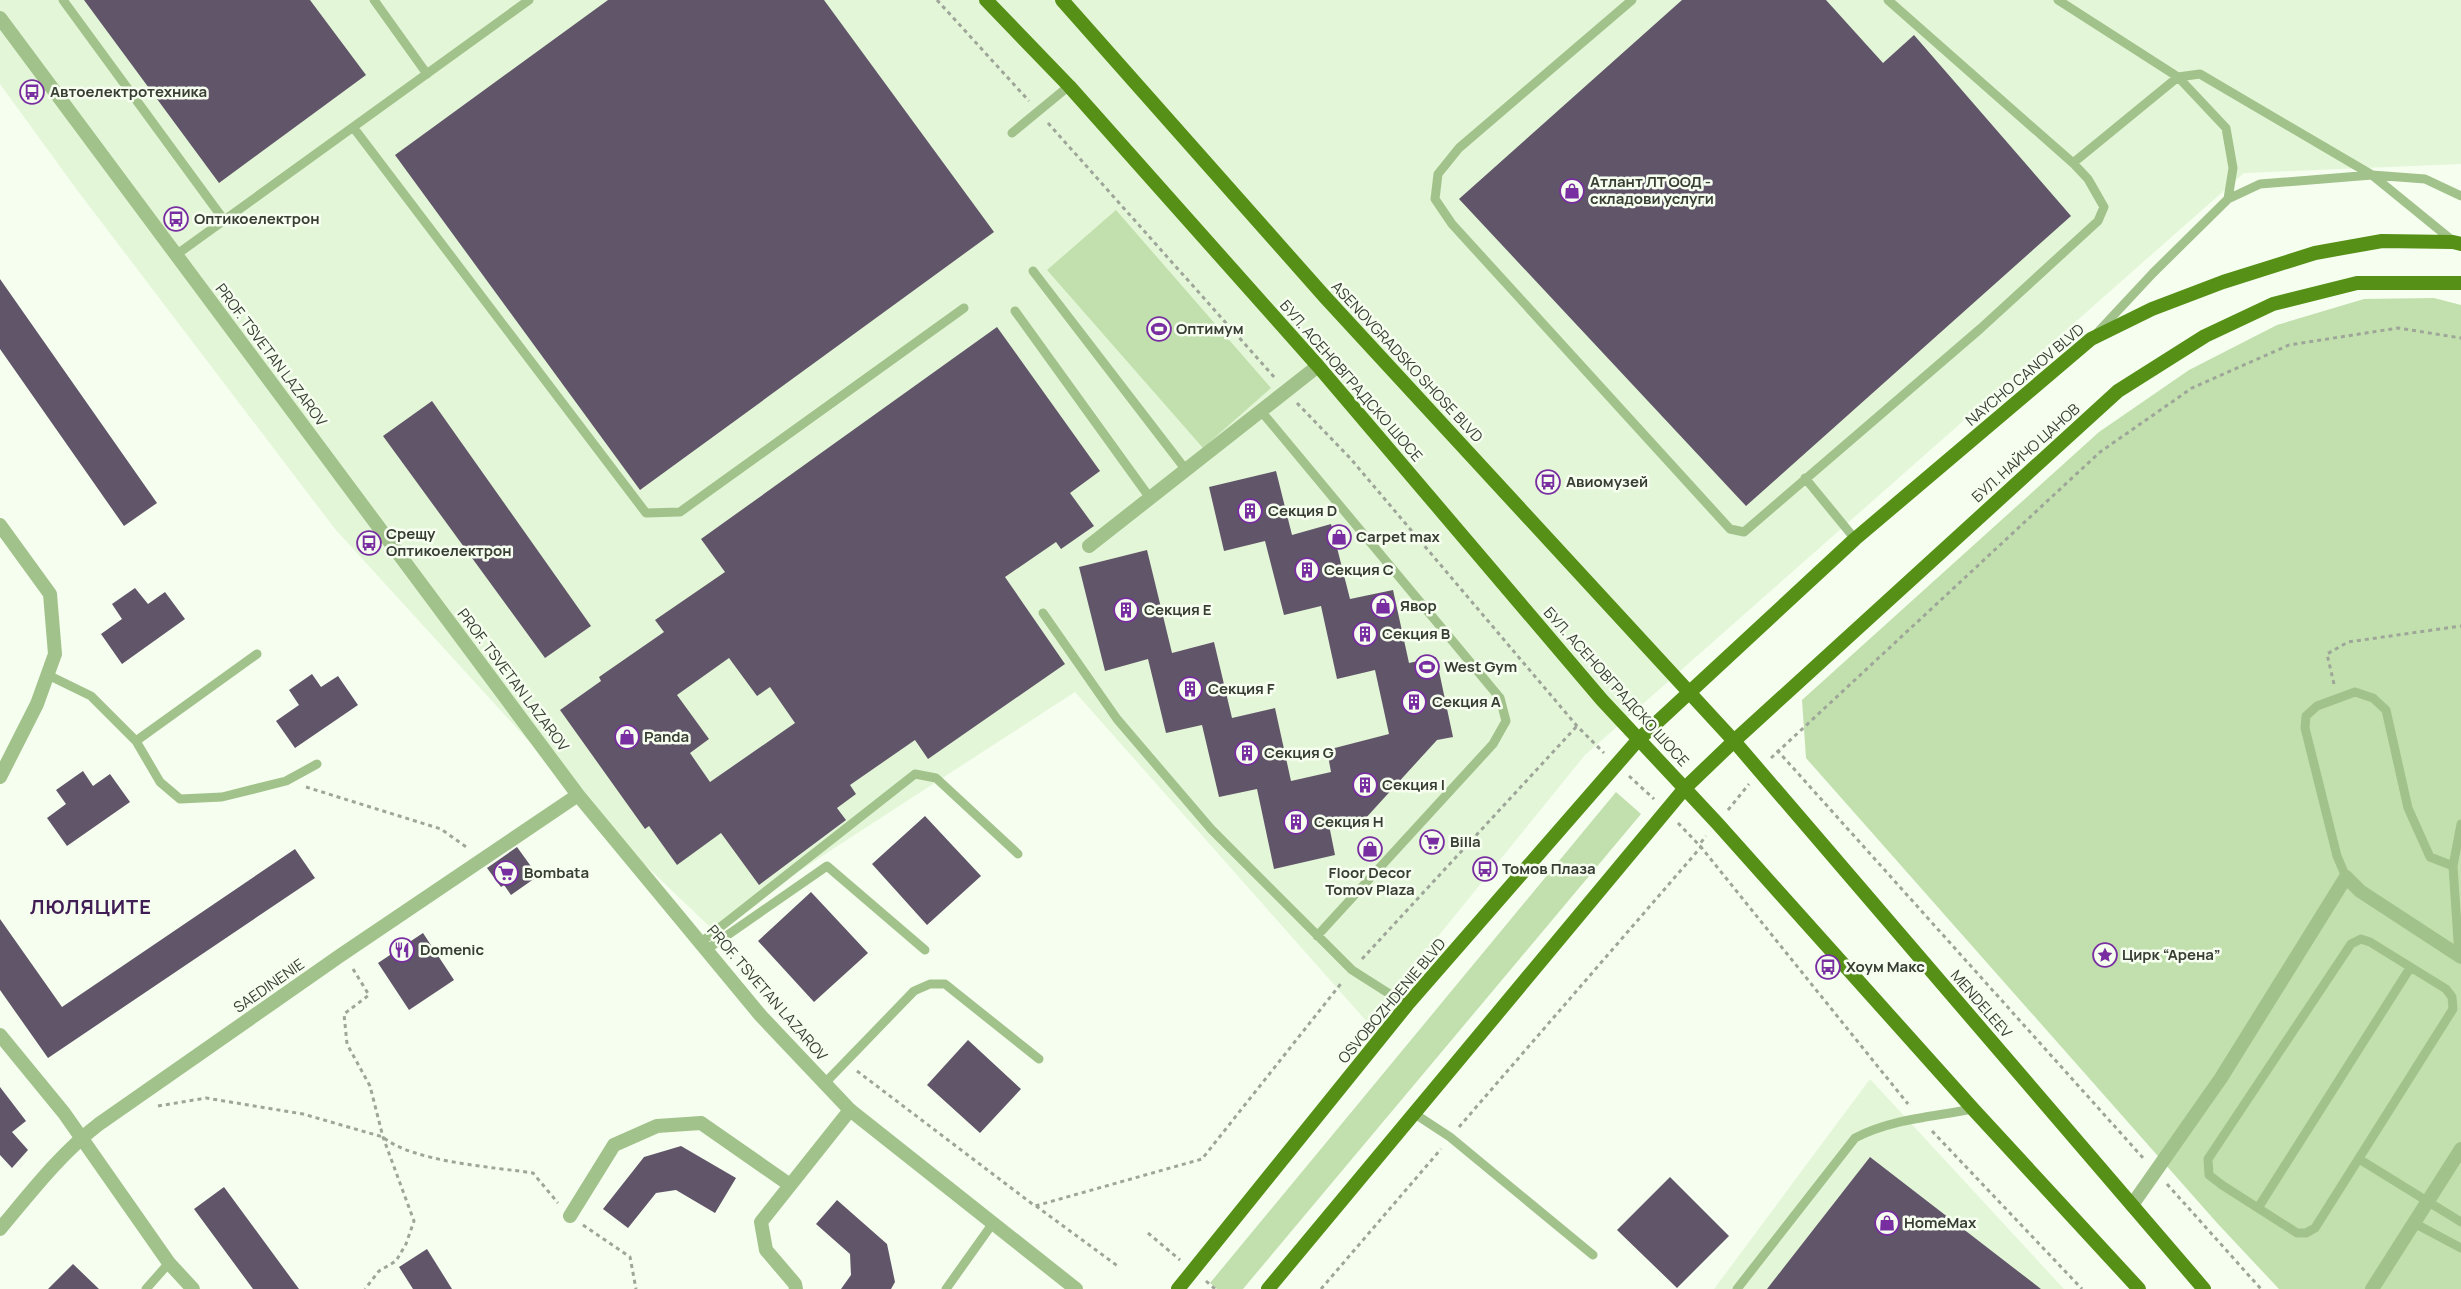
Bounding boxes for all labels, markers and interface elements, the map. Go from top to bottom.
bus stop icon: Автоелектротехника [19,79,45,105]
place label: Автоелектротехника [50,81,207,102]
place label: Атлант ЛТ ООД - складови услуги [1590,171,1714,209]
shop icon: Атлант ЛТ ООД - складови услуги [1559,178,1585,204]
bus stop icon: Оптикоелектрон [163,206,189,232]
place label: Оптикоелектрон [194,208,320,229]
street label: ASENOVGRADSKO SHOSE BLVD [1327,276,1488,447]
street label: PROF. TSVETAN LAZAROV [211,279,332,430]
street label: БУЛ. АСЕНОВГРАДСКО ШОСЕ [1275,295,1428,466]
sports icon: Оптимум [1146,316,1172,342]
place label: Оптимум [1176,318,1244,339]
street label: NAYCHO CANOV BLVD [1961,319,2088,431]
street label: БУЛ. НАЙЧО ЦАНОВ [1967,398,2084,507]
bus stop icon: Авиомузей [1535,469,1561,495]
place label: Авиомузей [1566,471,1648,492]
building icon: Секция D [1237,498,1263,524]
place label: Секция D [1268,500,1337,521]
place label: Срещу Оптикоелектрон [386,523,512,561]
shop icon: Carpet max [1326,524,1352,550]
place label: Carpet max [1356,526,1441,547]
bus stop icon: Срещу Оптикоелектрон [356,530,382,556]
building icon: Секция C [1294,557,1320,583]
place label: Секция C [1324,559,1394,580]
shop icon: Явор [1370,593,1396,619]
place label: Явор [1400,595,1437,616]
building icon: Секция E [1113,597,1139,623]
place label: Секция E [1144,599,1212,620]
street label: БУЛ. АСЕНОВГРАДСКО ШОСЕ [1539,602,1694,771]
street label: PROF. TSVETAN LAZAROV [453,604,574,755]
building icon: Секция B [1352,621,1378,647]
place label: Секция B [1382,623,1451,644]
sports icon: West Gym [1414,654,1440,680]
place label: West Gym [1444,656,1517,677]
building icon: Секция F [1177,676,1203,702]
place label: Секция F [1208,678,1275,699]
building icon: Секция A [1401,689,1427,715]
place label: Секция A [1432,691,1501,712]
shop icon: Panda [614,724,640,750]
place label: Panda [644,726,689,747]
building icon: Секция G [1234,740,1260,766]
place label: Секция G [1264,742,1334,763]
building icon: Секция I [1352,772,1378,798]
place label: Секция I [1382,774,1445,795]
building icon: Секция H [1283,809,1309,835]
place label: Секция H [1314,811,1384,832]
supermarket icon: Billa [1419,829,1445,855]
place label: Billa [1450,831,1481,852]
shop icon: Floor Decor Tomov Plaza [1357,836,1383,862]
bus stop icon: Томов Плаза [1472,856,1498,882]
place label: Томов Плаза [1502,858,1596,879]
supermarket icon: Bombata [493,860,519,886]
place label: Bombata [524,862,589,883]
place label: Floor Decor Tomov Plaza [1325,862,1415,900]
district label: ЛЮЛЯЦИТЕ [30,893,152,920]
street label: PROF. TSVETAN LAZAROV [702,920,832,1065]
street label: OSVOBOZHDENIE BLVD [1333,934,1450,1068]
restaurant icon: Domenic [389,937,415,963]
place label: Domenic [420,939,485,960]
place icon: Цирк “Арена” [2092,942,2118,968]
place label: Цирк “Арена” [2122,944,2220,965]
street label: SAEDINENIE [229,953,308,1018]
bus stop icon: Хоум Макс [1815,954,1841,980]
place label: Хоум Макс [1846,956,1925,977]
street label: MENDELEEV [1946,965,2017,1042]
shop icon: HomeMax [1874,1210,1900,1236]
place label: HomeMax [1904,1212,1977,1233]

